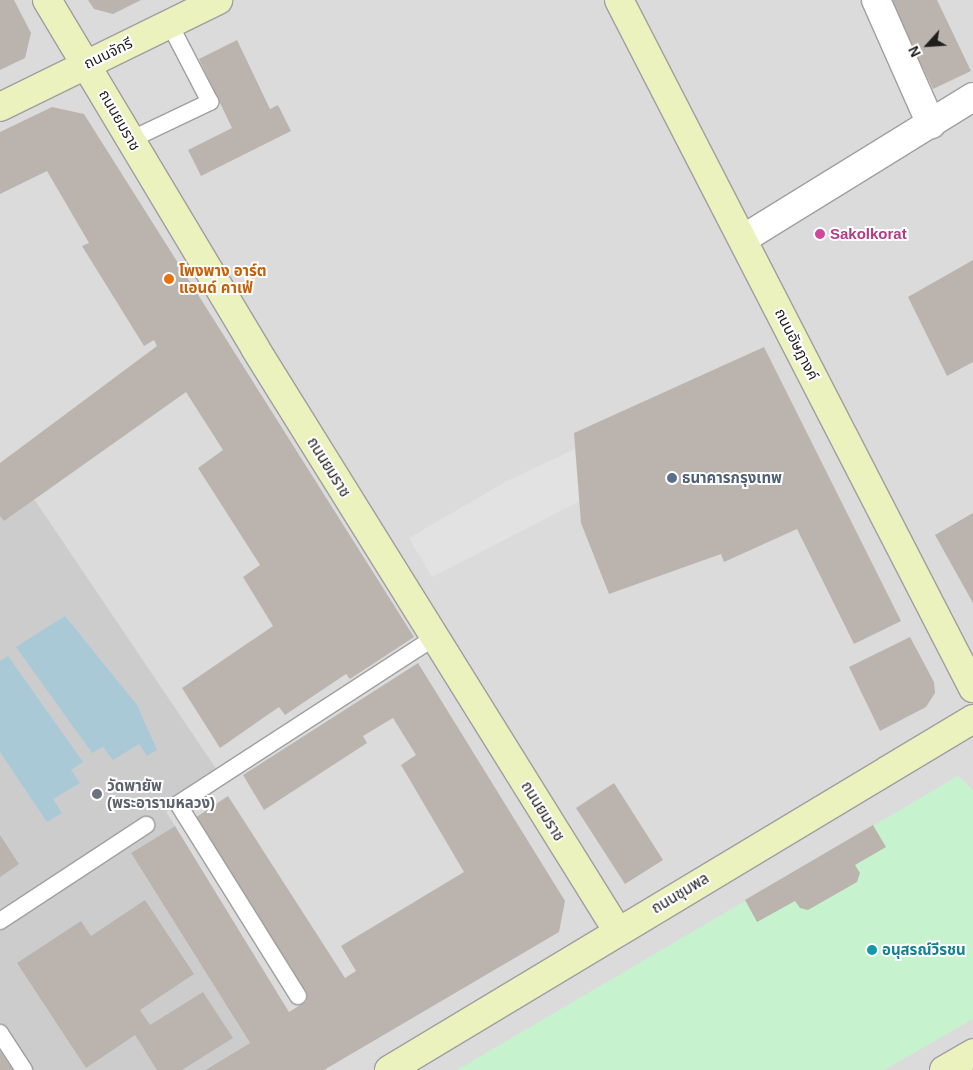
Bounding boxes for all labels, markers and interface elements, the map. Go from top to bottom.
north arrow [903,20,953,70]
street label: ถนนจักรี [81,34,135,72]
text: N [905,44,924,60]
street label: ถนนยมราช [95,86,145,154]
place label: Sakolkorat [830,225,907,243]
marker: Sakolkorat [814,228,826,240]
place label: โพงพาง อาร์ต แอนด์ คาเฟ่ [179,261,267,296]
marker: โพงพาง อาร์ต แอนด์ คาเฟ่ [163,273,175,285]
street label: ถนนอัษฎางค์ [771,305,823,383]
street label: ถนนยมราช [304,434,354,500]
place label: ธนาคารกรุงเทพ [682,469,782,487]
marker: ธนาคารกรุงเทพ [666,472,678,484]
place label: วัดพายัพ (พระอารามหลวง) [107,776,215,811]
street label: ถนนยมราช [518,778,568,844]
marker: วัดพายัพ (พระอารามหลวง) [91,788,103,800]
street label: ถนนชุมพล [648,869,712,917]
place label: อนุสรณ์วีรชน [882,941,966,959]
marker: อนุสรณ์วีรชน [866,944,878,956]

